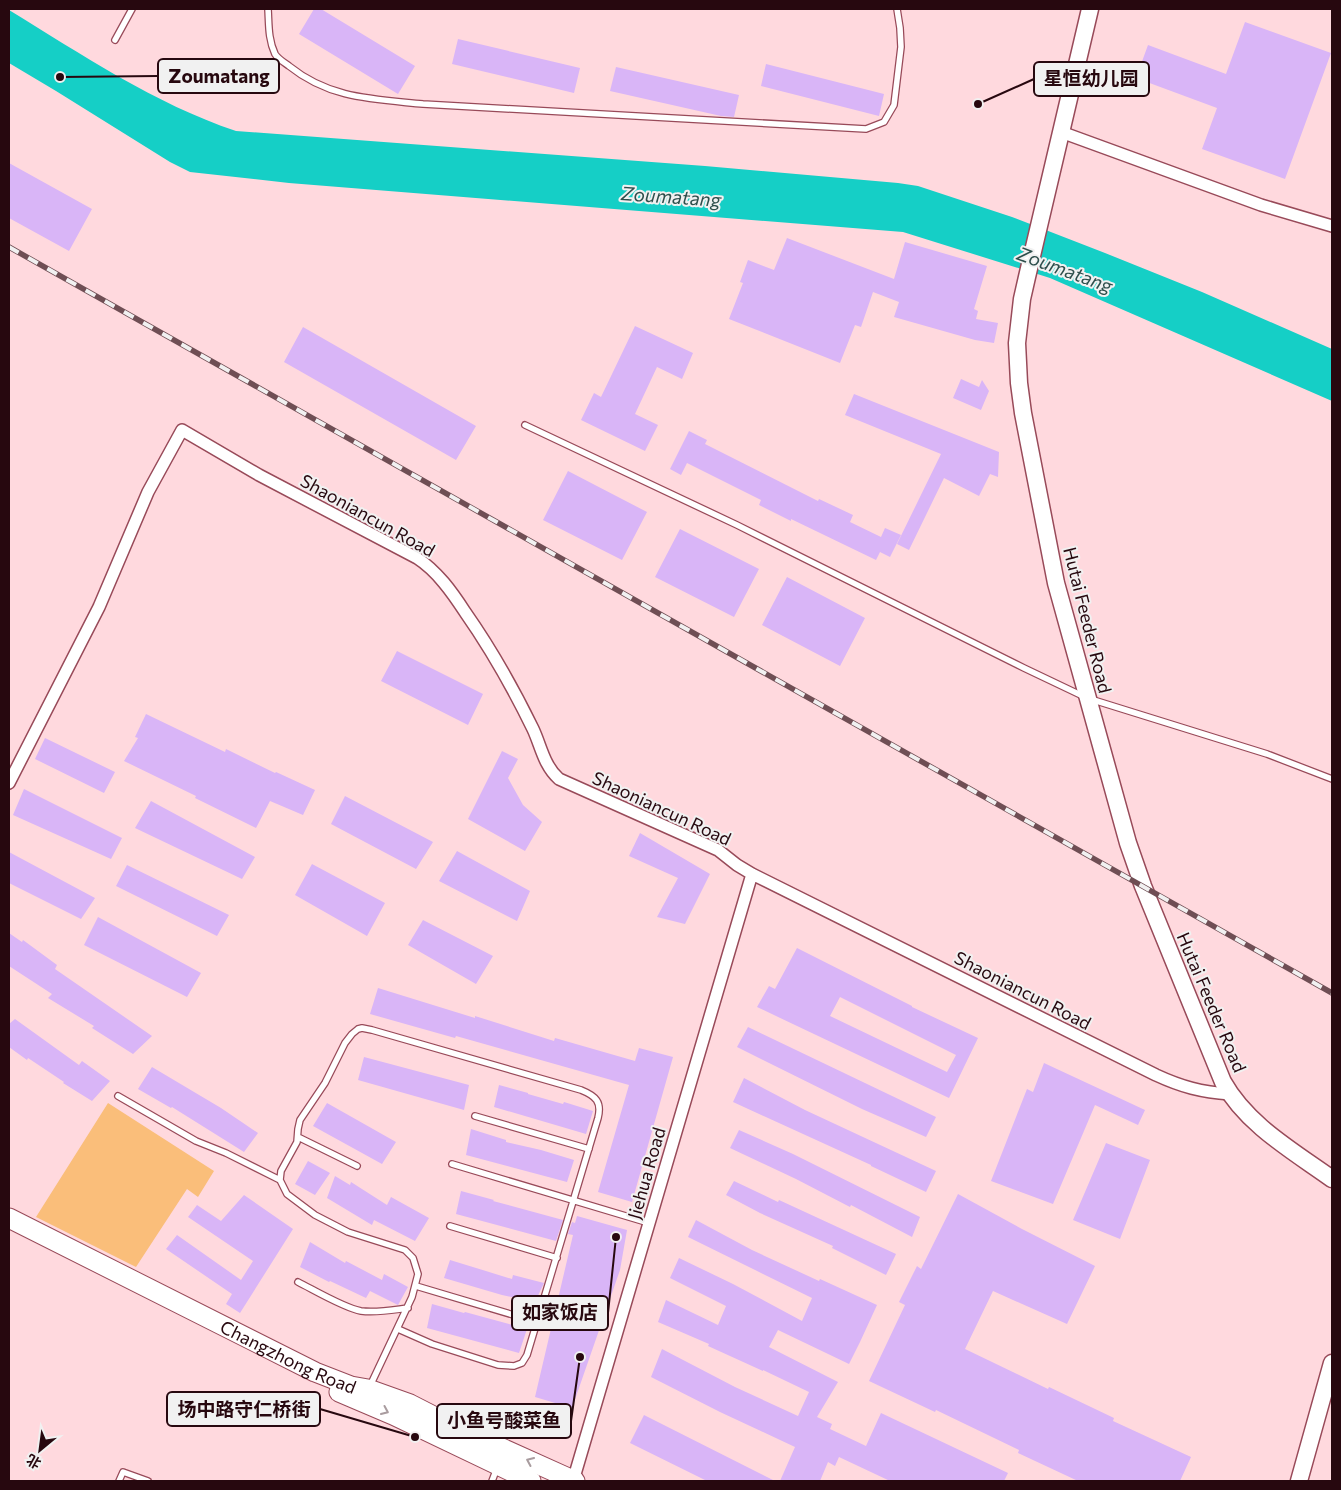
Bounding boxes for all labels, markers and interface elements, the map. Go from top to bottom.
callout: Zoumatang [158,59,279,93]
callout: 星恒幼儿园 [1034,62,1149,96]
text: Zoumatang [168,64,270,87]
text: 星恒幼儿园 [1043,66,1139,89]
water label: Zoumatang [619,181,722,211]
water label: Zoumatang [1013,241,1117,297]
street label: Shaoniancun Road [297,469,439,561]
street label: Hutai Feeder Road [1059,545,1117,695]
street label: Shaoniancun Road [589,766,735,850]
street label: Hutai Feeder Road [1173,929,1251,1075]
street label: Shaoniancun Road [951,946,1095,1034]
street label: Jiehua Road [622,1124,670,1222]
callout: 如家饭店 [512,1296,608,1330]
text: 如家饭店 [522,1300,598,1323]
street label: Changzhong Road [217,1315,359,1398]
callout: 场中路守仁桥街 [167,1392,320,1426]
text: 场中路守仁桥街 [177,1397,311,1420]
callout: 小鱼号酸菜鱼 [437,1404,571,1438]
one-way arrow [380,1405,389,1415]
text: 小鱼号酸菜鱼 [447,1408,561,1431]
north arrow [15,1425,65,1475]
text: 北 [23,1451,44,1473]
one-way arrow [527,1458,536,1468]

